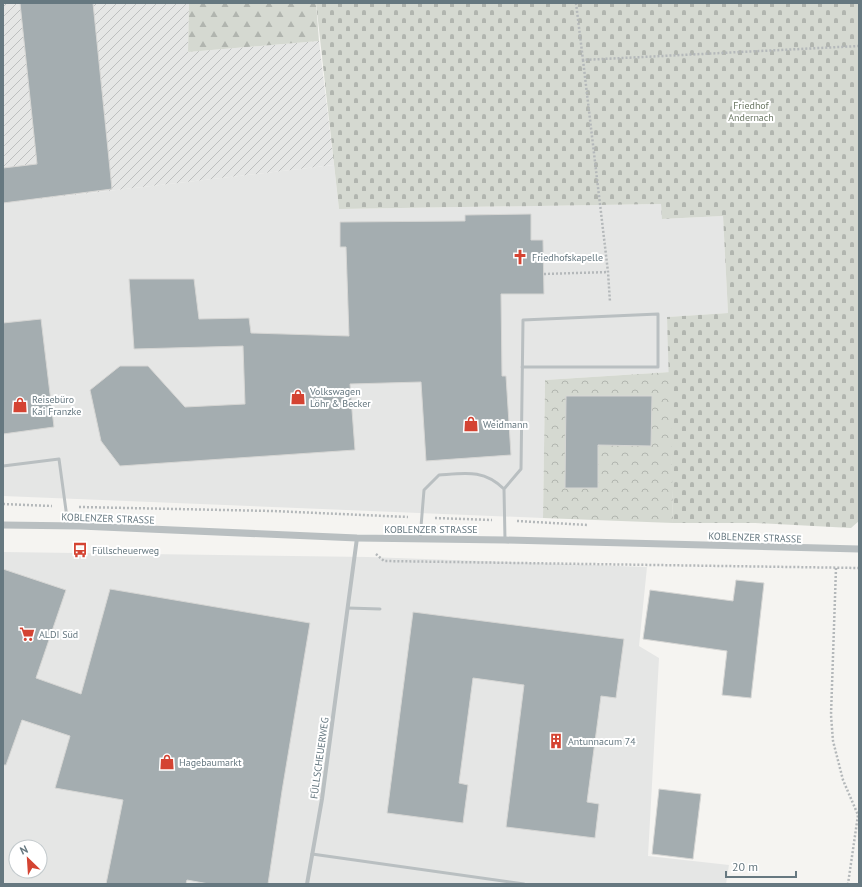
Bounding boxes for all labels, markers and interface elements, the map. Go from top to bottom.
park label: Friedhof Andernach [728,99,774,124]
church icon: Friedhofskapelle [511,248,529,266]
place label: Friedhofskapelle [532,251,603,264]
place label: Volkswagen Löhr & Becker [309,385,371,410]
shop icon: Volkswagen Löhr & Becker [289,388,307,406]
place label: Reisebüro Kai Franzke [32,393,81,418]
shop icon: Reisebüro Kai Franzke [11,396,29,414]
shop icon: Weidmann [462,415,480,433]
place label: Weidmann [483,418,528,431]
street label: KOBLENZER STRASSE [61,510,155,527]
street label: KOBLENZER STRASSE [384,523,478,536]
street label: KOBLENZER STRASSE [708,529,802,546]
bus stop icon: Füllscheuerweg [71,541,89,559]
place label: Füllscheuerweg [92,544,159,557]
supermarket icon: ALDI Süd [18,625,36,643]
place label: ALDI Süd [39,628,78,641]
street label: FÜLLSCHEUERWEG [307,716,332,800]
building icon: Antunnacum 74 [547,732,565,750]
place label: Antunnacum 74 [568,735,636,748]
shop icon: Hagebaumarkt [158,753,176,771]
place label: Hagebaumarkt [179,756,242,769]
north arrow [8,839,48,879]
text: N [18,842,30,858]
scale bar [726,853,796,879]
text: 20 m [732,859,758,874]

